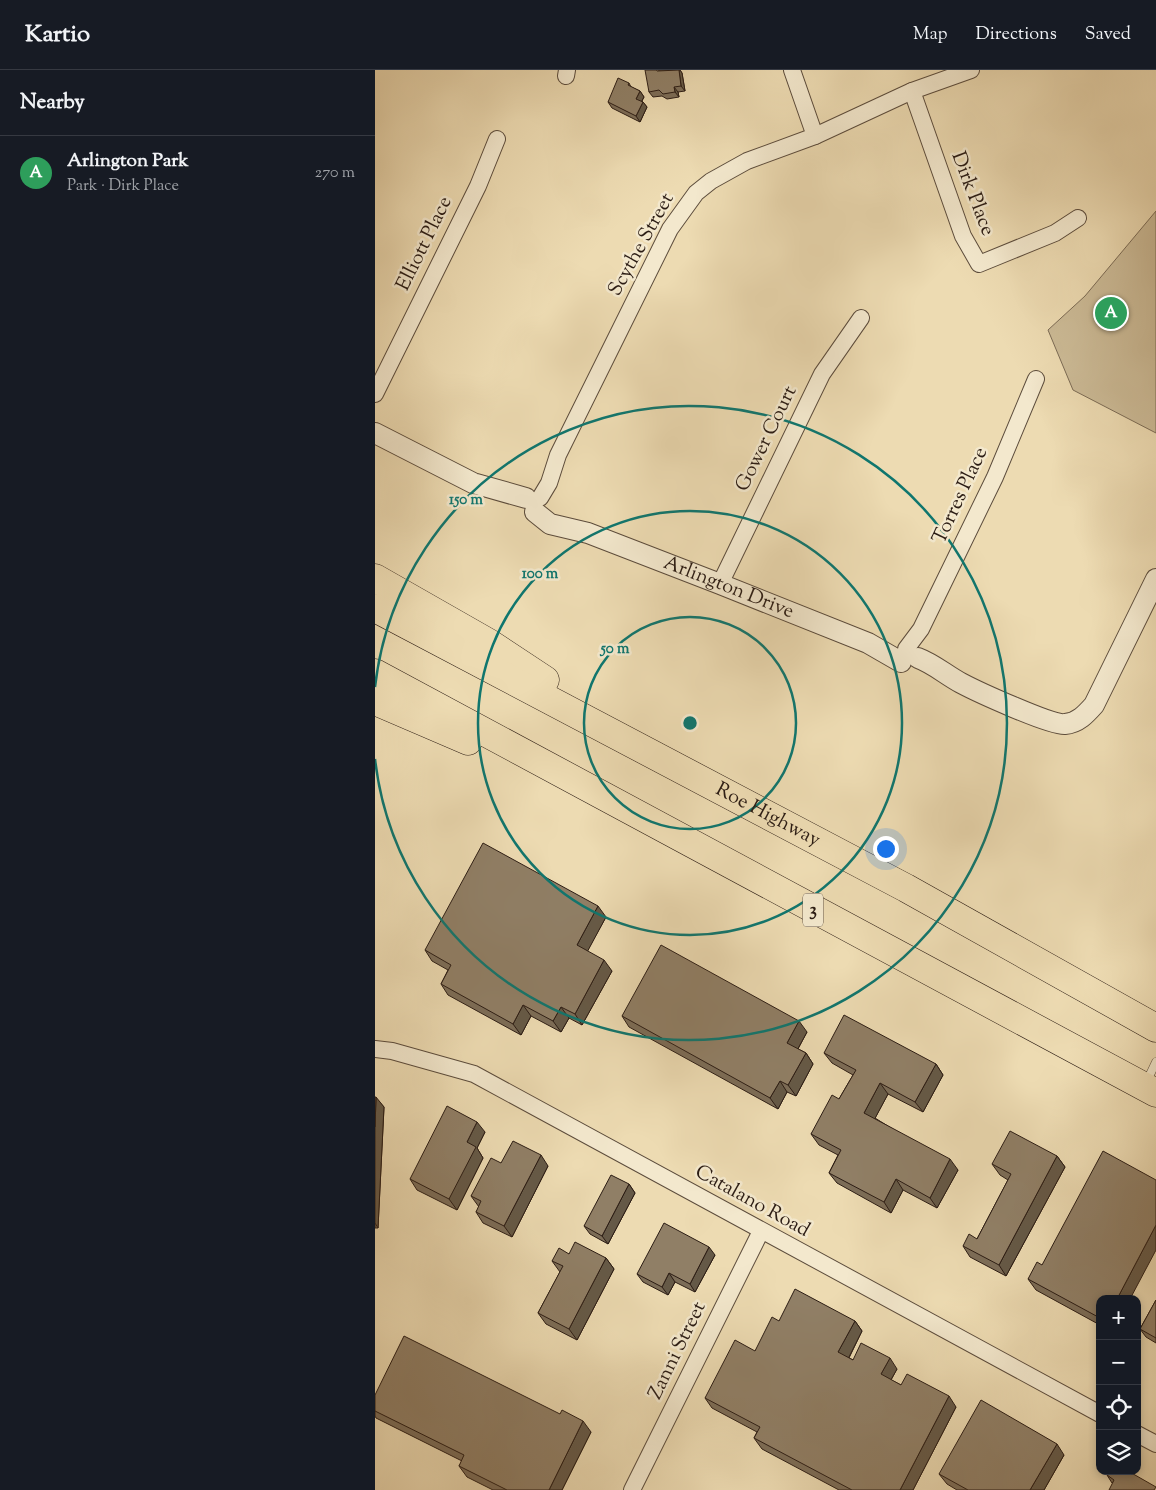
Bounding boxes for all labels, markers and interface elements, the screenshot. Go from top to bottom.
text: Kartio [25,18,90,52]
text: Map [913,22,948,48]
text: Directions [976,22,1057,48]
text: Saved [1085,22,1131,48]
text: Nearby [20,88,85,118]
text: Arlington Park [67,148,189,175]
street label: Dirk Place [943,148,1001,240]
text: A [30,162,43,185]
text: 270 m [315,162,355,185]
text: Park · Dirk Place [67,175,179,198]
street label: Scythe Street [602,188,682,302]
street label: Elliott Place [390,192,460,296]
pin: A [1095,294,1127,332]
street label: Gower Court [729,381,805,497]
street label: Torres Place [926,443,996,549]
text: 150 m [449,490,483,511]
street label: Arlington Drive [659,549,798,626]
text: 100 m [522,564,559,585]
text: 50 m [600,639,630,660]
centre of rings [681,714,699,732]
street label: Roe Highway [710,775,825,855]
your location [873,836,899,862]
road number: 3 [803,894,823,926]
street label: Catalano Road [689,1158,815,1246]
map controls [1096,1295,1141,1475]
button: + [1096,1295,1141,1340]
street label: Zanni Street [642,1297,714,1405]
button: − [1096,1340,1141,1385]
button: locate [1096,1385,1141,1430]
button: layers [1096,1430,1141,1475]

